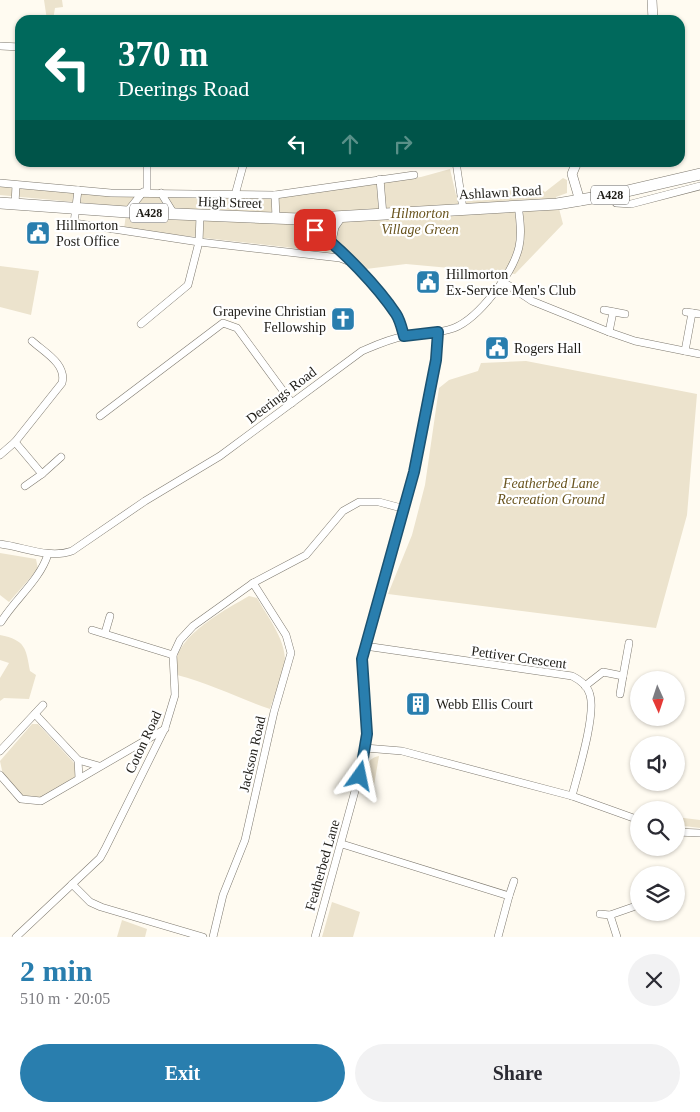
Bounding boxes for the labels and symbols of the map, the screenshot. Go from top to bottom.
street label: Ashlawn Road [458,183,542,202]
road number: A428 [591,186,629,204]
street label: High Street [198,194,262,211]
road number: A428 [130,204,168,222]
park label: Hilmorton Village Green [381,206,459,237]
pin [294,209,336,251]
place label: Hillmorton Post Office [56,218,119,249]
public building icon: Hillmorton Post Office [25,220,51,246]
place label: Hillmorton Ex-Service Men's Club [446,267,576,298]
public building icon: Hillmorton Ex-Service Men's Club [415,269,441,295]
place label: Grapevine Christian Fellowship [213,304,326,335]
church icon: Grapevine Christian Fellowship [330,306,356,332]
public building icon: Rogers Hall [484,335,510,361]
place label: Rogers Hall [514,341,581,356]
street label: Deerings Road [243,364,319,427]
park label: Featherbed Lane Recreation Ground [496,476,606,507]
street label: Pettiver Crescent [470,643,568,672]
north arrow [630,671,685,726]
building icon: Webb Ellis Court [405,691,431,717]
place label: Webb Ellis Court [436,697,533,712]
street label: Coton Road [122,709,164,776]
street label: Jackson Road [236,715,268,794]
position arrow [333,749,385,801]
street label: Featherbed Lane [302,818,343,912]

